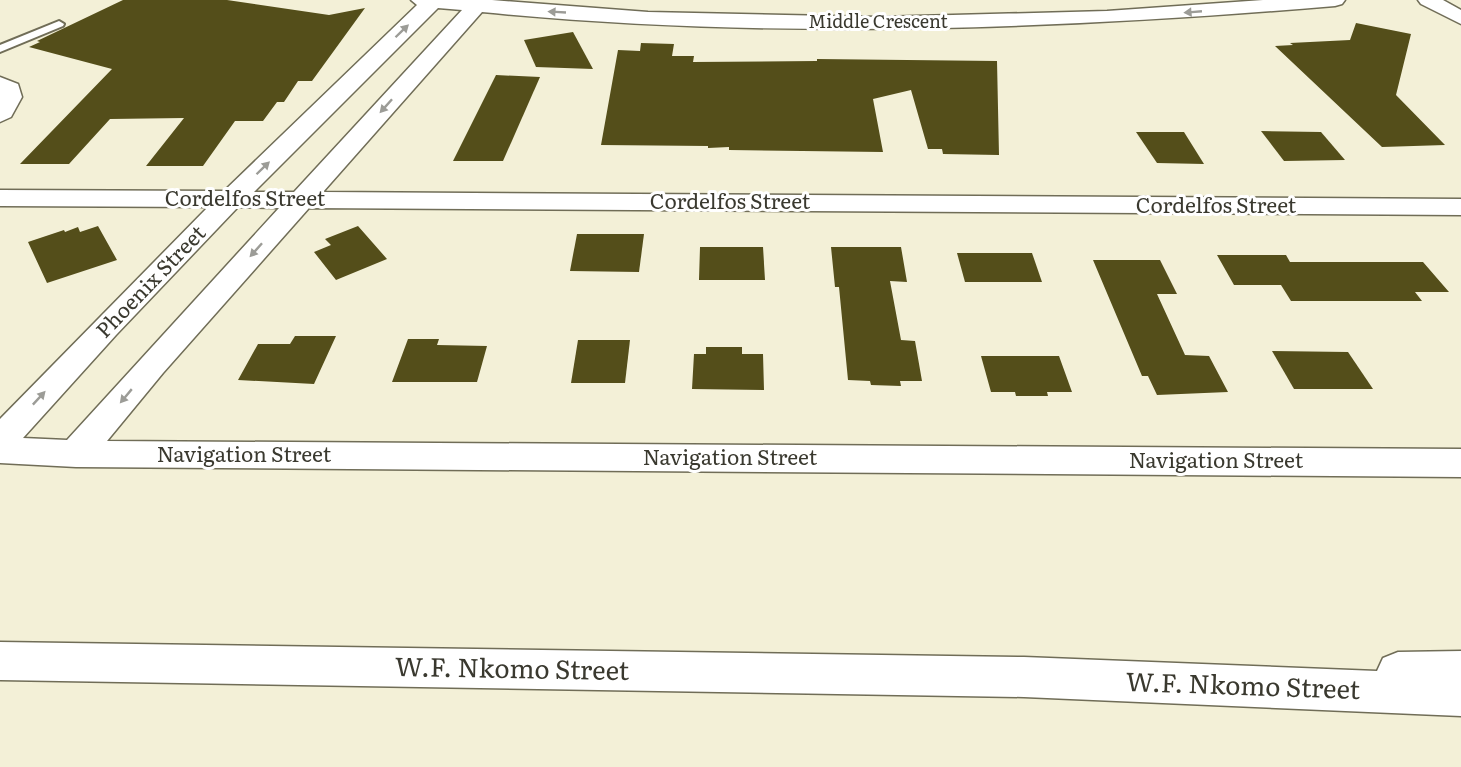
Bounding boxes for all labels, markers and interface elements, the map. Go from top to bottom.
one-way arrow [548,7,567,16]
street label: Middle Crescent [808,7,948,34]
one-way arrow [1183,7,1202,16]
one-way arrow [395,25,409,39]
one-way arrow [380,98,393,113]
one-way arrow [255,161,269,175]
street label: Cordelfos Street [165,181,326,212]
street label: Cordelfos Street [650,184,811,215]
street label: Cordelfos Street [1136,188,1297,219]
street label: Phoenix Street [87,216,212,344]
one-way arrow [249,243,263,257]
one-way arrow [119,388,132,404]
one-way arrow [32,391,45,406]
street label: Navigation Street [157,437,332,468]
street label: Navigation Street [643,440,818,471]
street label: Navigation Street [1129,443,1304,474]
street label: W.F. Nkomo Street [395,645,630,688]
street label: W.F. Nkomo Street [1125,660,1361,707]

